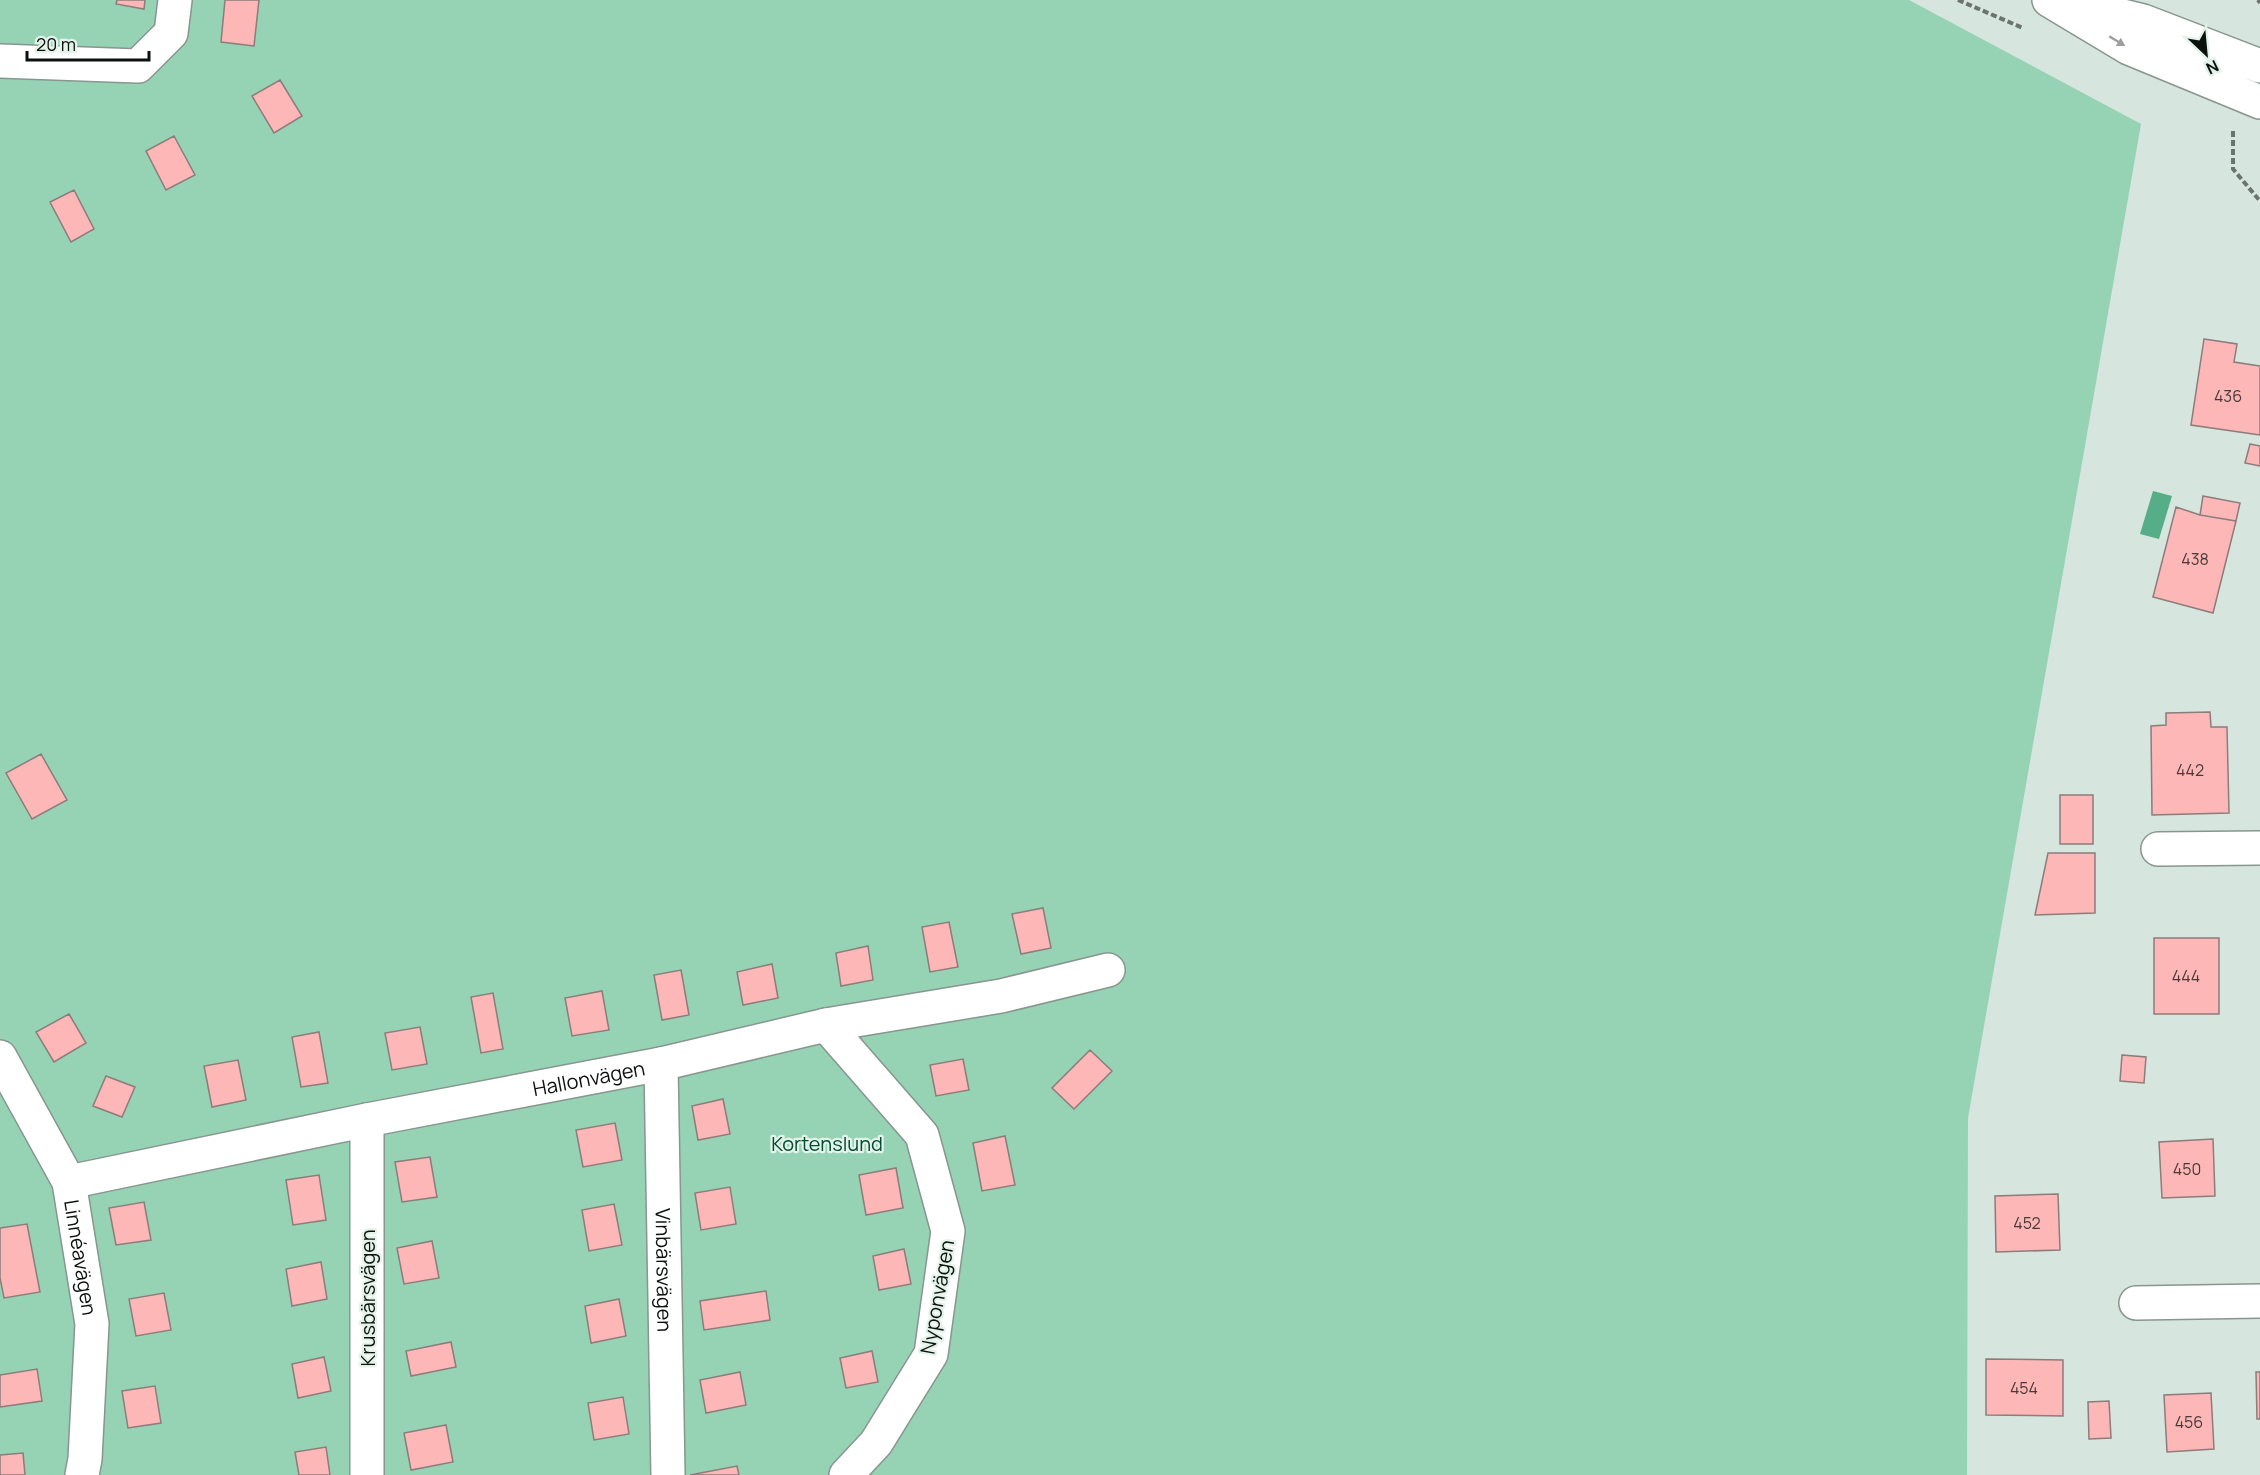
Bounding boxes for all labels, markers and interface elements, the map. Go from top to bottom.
scale bar [27,24,148,62]
north arrow [2176,24,2236,84]
text: 20 m [36,32,76,56]
one-way arrow [2109,35,2125,46]
text: N [2203,55,2223,80]
house number: 436 [2214,385,2242,407]
house number: 438 [2181,548,2209,570]
house number: 442 [2176,759,2204,781]
house number: 444 [2172,965,2200,987]
street label: Hallonvägen [530,1054,647,1102]
park label: Kortenslund [771,1130,883,1157]
house number: 450 [2173,1158,2201,1180]
street label: Linnéavägen [59,1197,104,1317]
street label: Vinbärsvägen [650,1208,679,1332]
house number: 452 [2013,1212,2041,1234]
street label: Krusbärsvägen [354,1229,381,1367]
street label: Nyponvägen [914,1238,960,1356]
house number: 454 [2010,1377,2038,1399]
house number: 456 [2175,1411,2203,1433]

